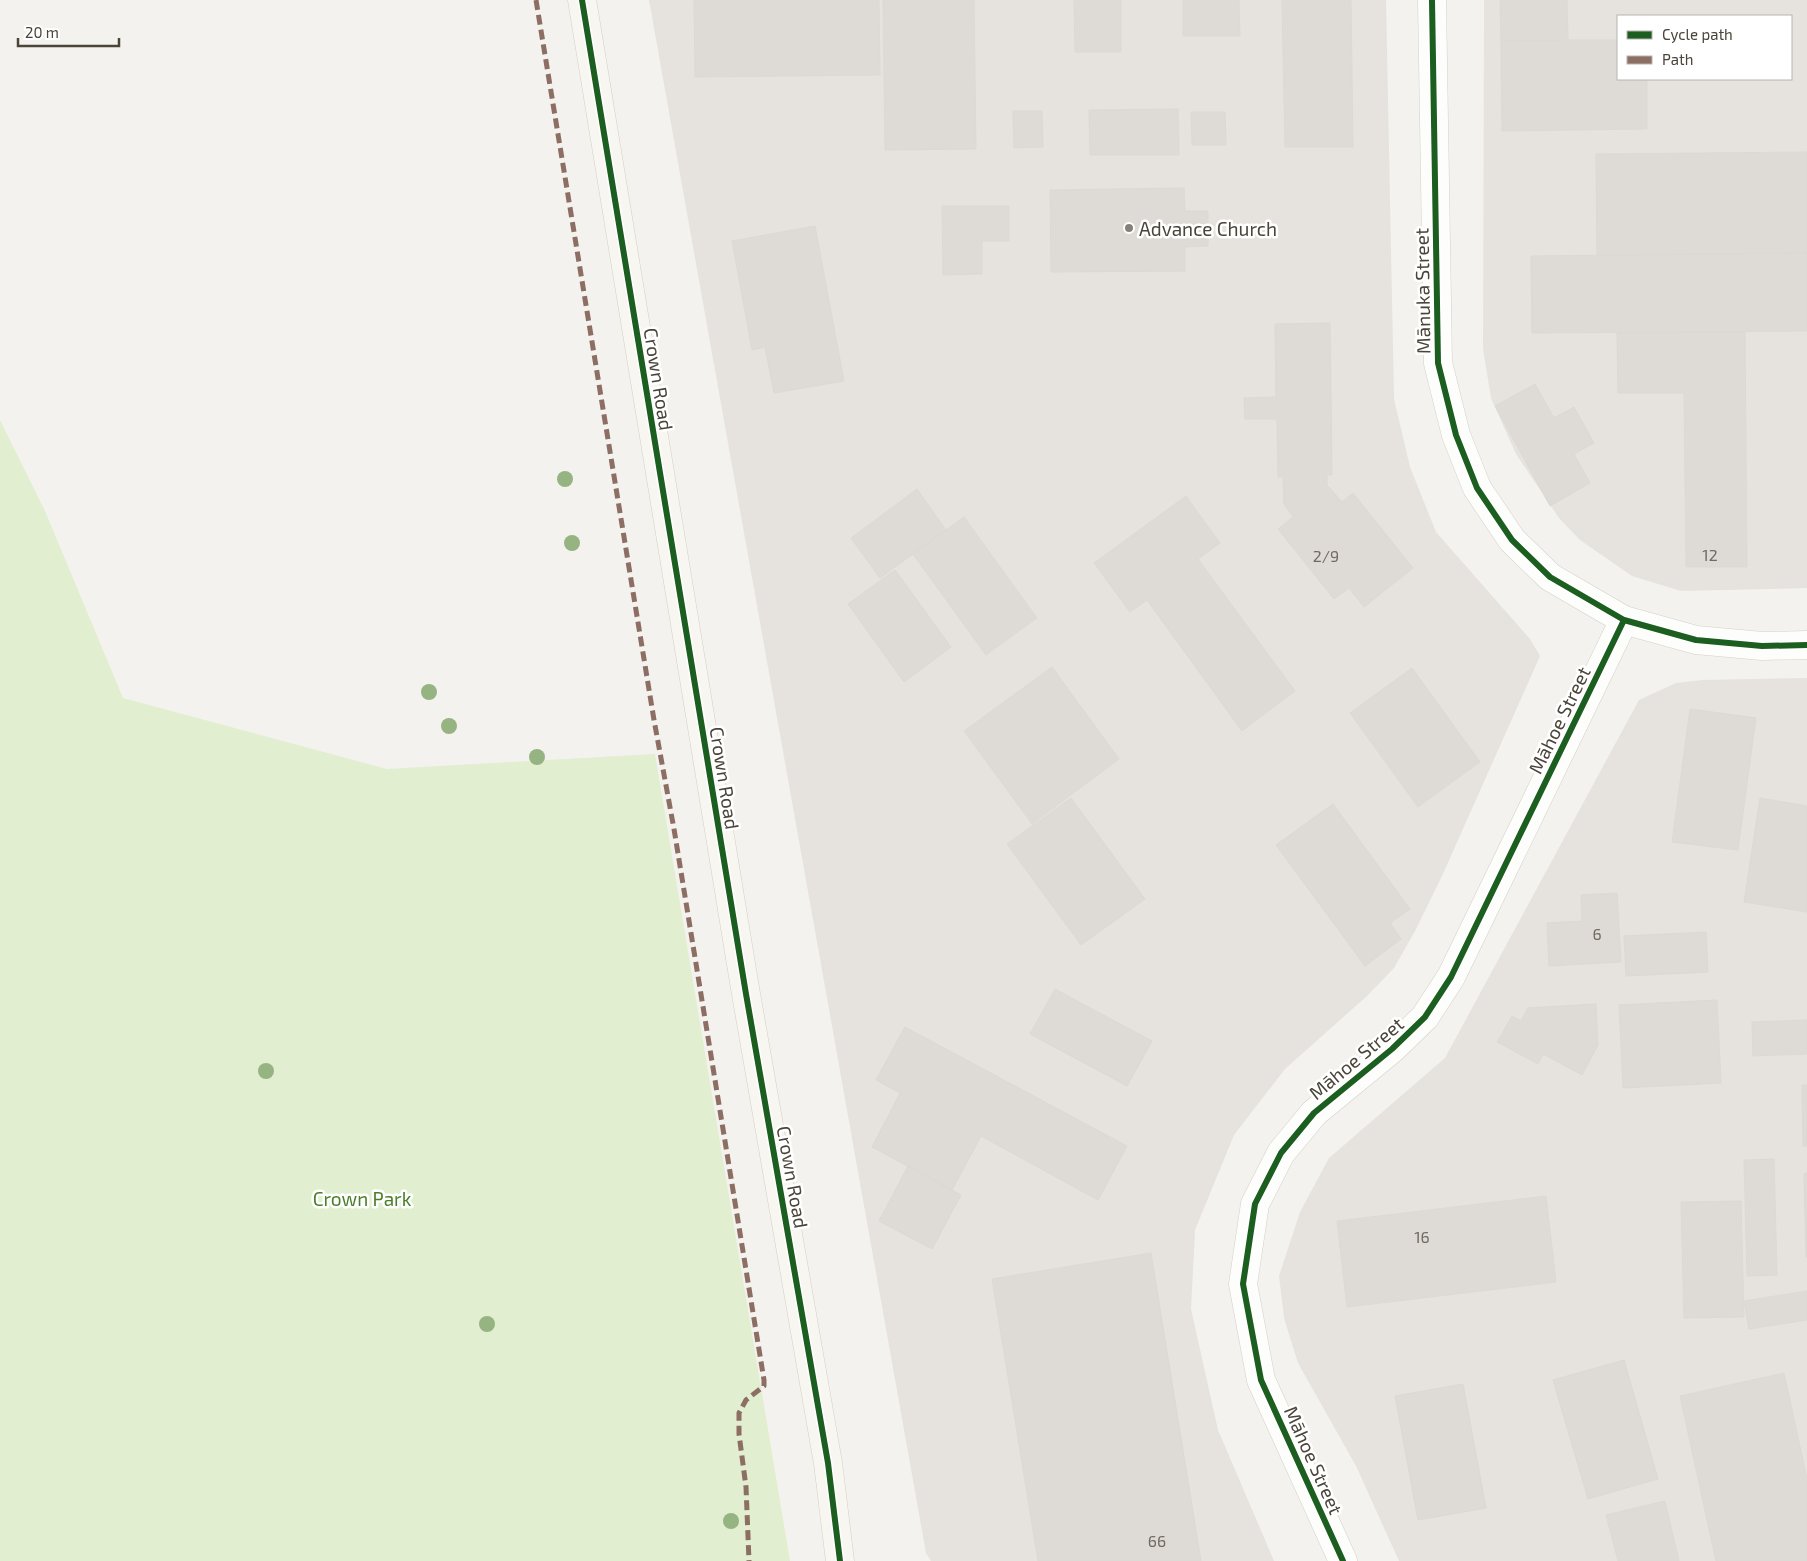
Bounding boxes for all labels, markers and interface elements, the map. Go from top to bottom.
scale bar [18,15,119,47]
legend [1617,15,1792,80]
text: 20 m [25,23,59,41]
text: Cycle path [1662,25,1733,43]
text: Path [1662,50,1693,68]
place label: Advance Church [1139,217,1277,240]
marker: Advance Church [1123,222,1135,234]
street label: Mānuka Street [1409,228,1435,354]
street label: Crown Road [640,326,678,432]
house number: 12 [1702,545,1718,564]
house number: 2/9 [1313,546,1339,565]
street label: Māhoe Street [1523,663,1595,777]
street label: Crown Road [706,725,744,831]
house number: 6 [1592,924,1602,943]
street label: Māhoe Street [1304,1012,1408,1104]
street label: Crown Road [773,1124,813,1230]
park label: Crown Park [313,1187,412,1210]
house number: 16 [1414,1227,1430,1246]
street label: Māhoe Street [1280,1402,1348,1518]
house number: 66 [1148,1531,1166,1550]

